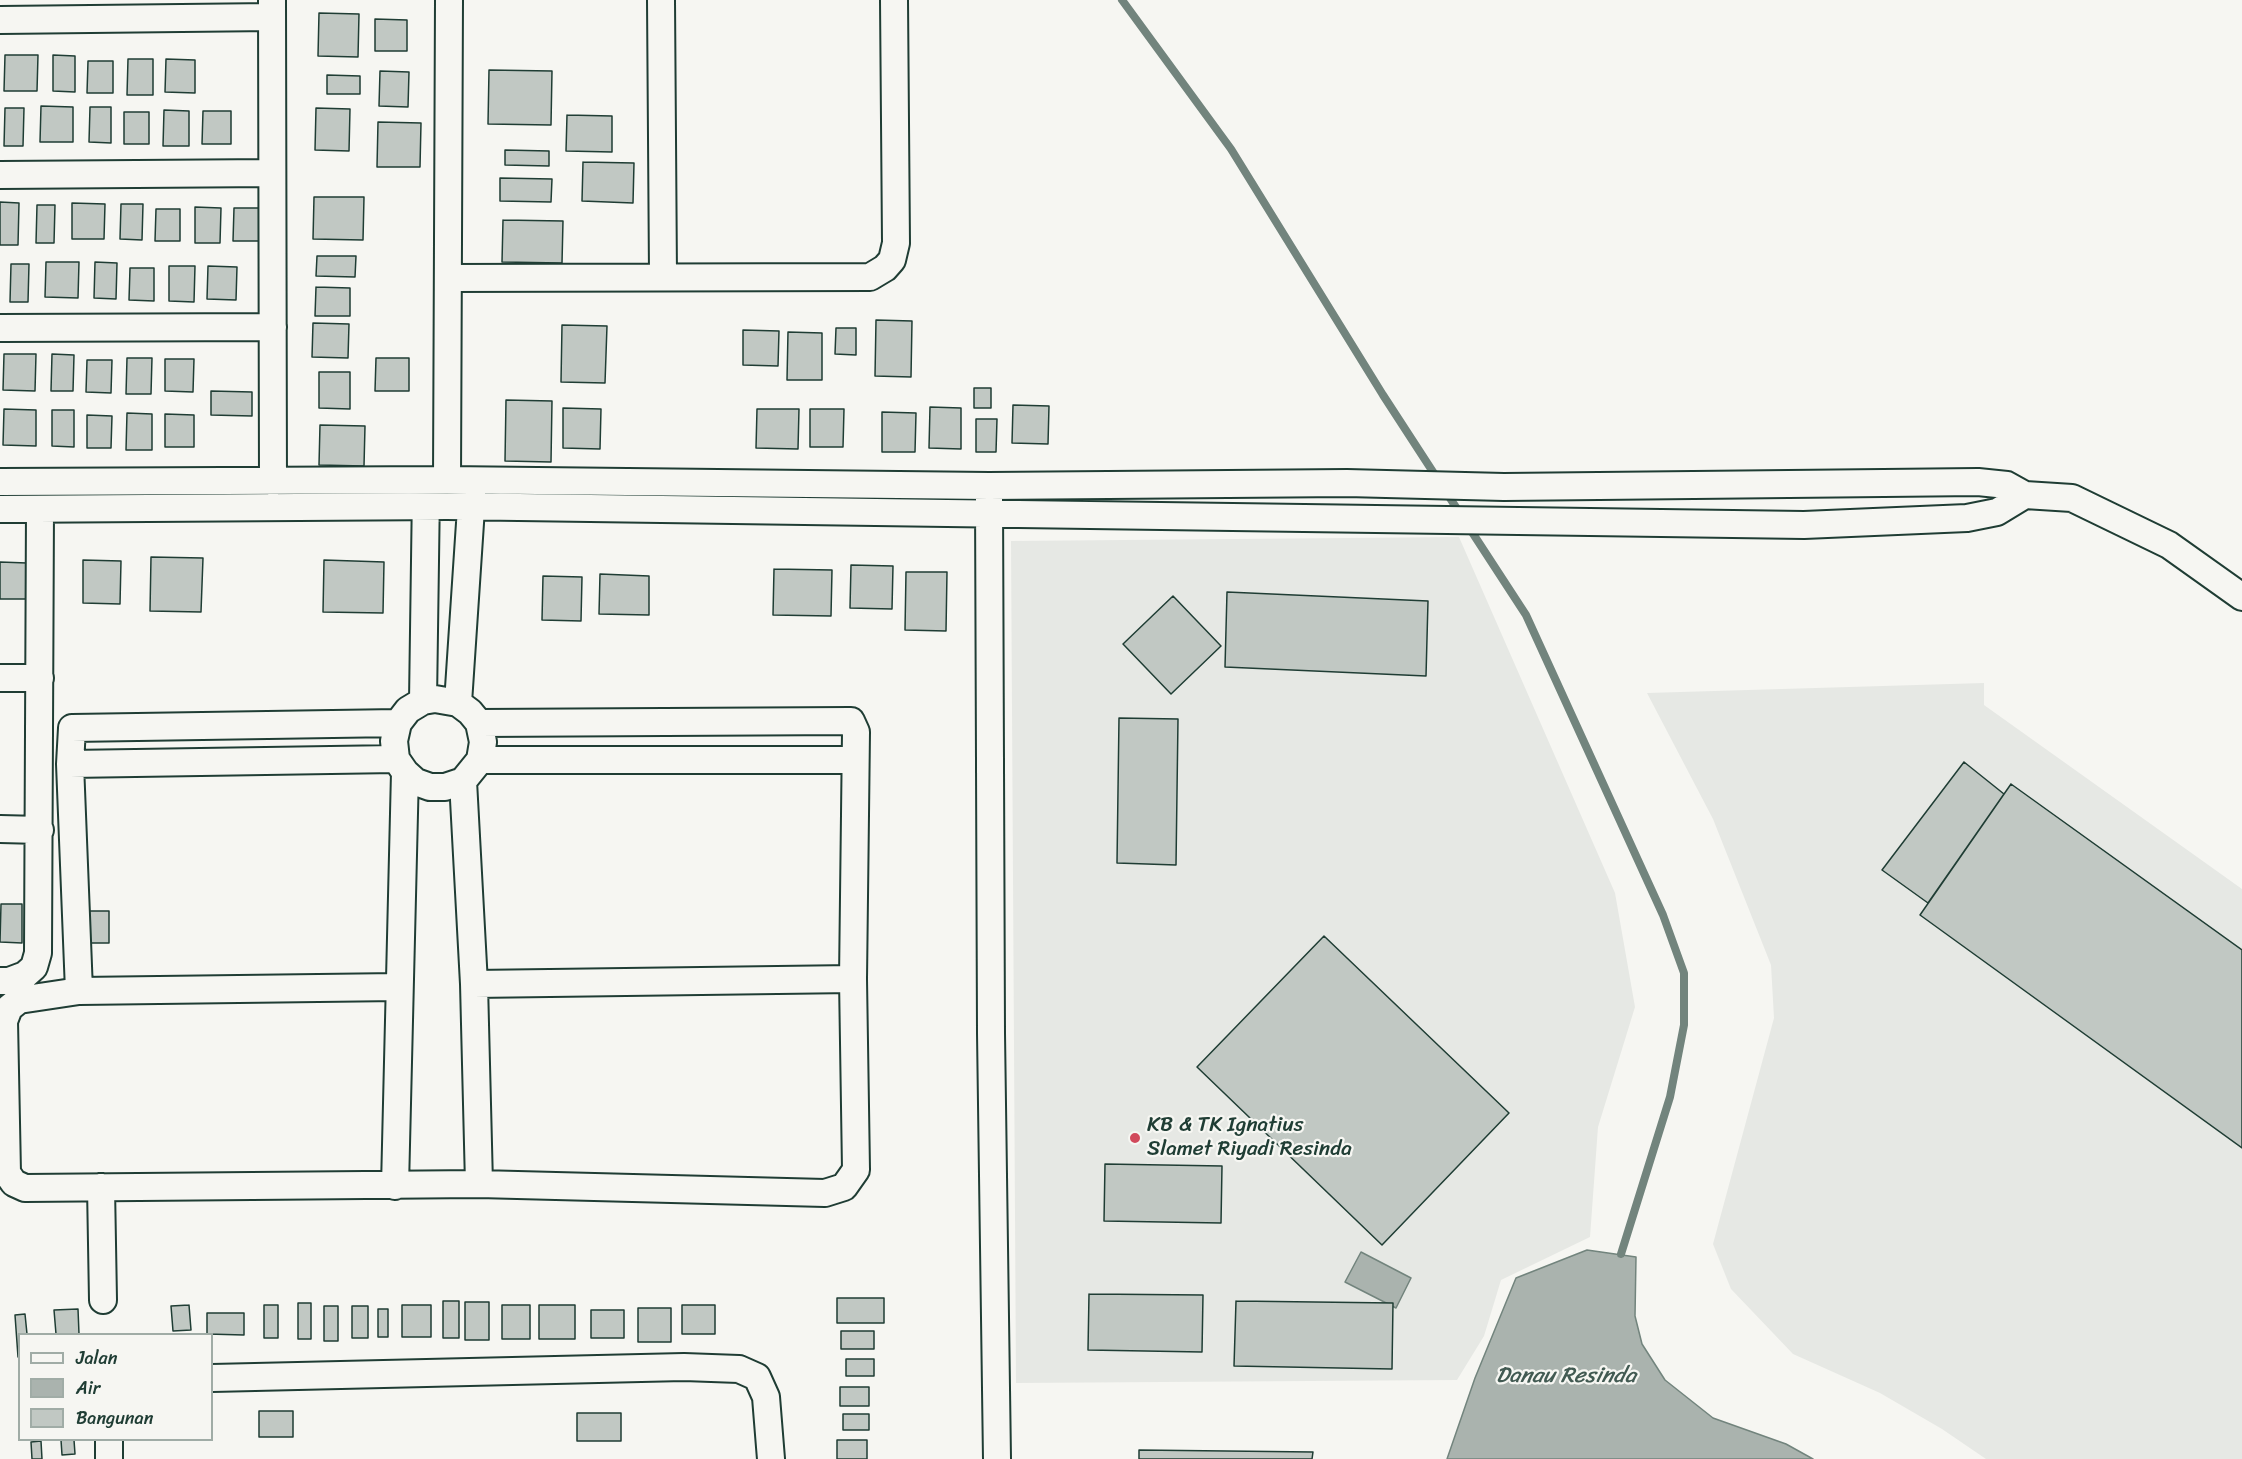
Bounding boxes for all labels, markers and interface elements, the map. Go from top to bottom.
place label: KB & TK Ignatius Slamet Riyadi Resinda [1147,1113,1352,1163]
marker: KB & TK Ignatius Slamet Riyadi Resinda [1128,1131,1142,1145]
legend [18,1333,213,1441]
text: Jalan [76,1342,117,1374]
water label: Danau Resinda [1496,1363,1636,1389]
text: Air [76,1372,100,1404]
text: Bangunan [76,1402,153,1434]

